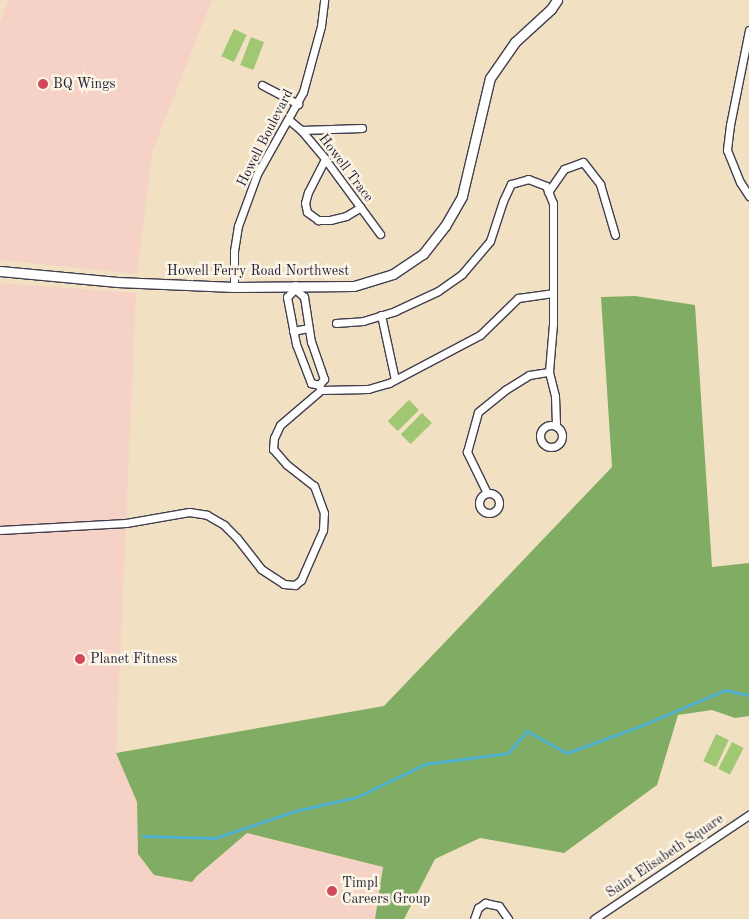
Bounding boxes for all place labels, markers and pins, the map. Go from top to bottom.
place label: BQ Wings [53,76,116,92]
marker: BQ Wings [37,78,49,90]
place label: Planet Fitness [90,651,177,667]
marker: Planet Fitness [74,653,86,665]
place label: Timpl Careers Group [342,875,430,908]
marker: Timpl Careers Group [326,885,338,897]

